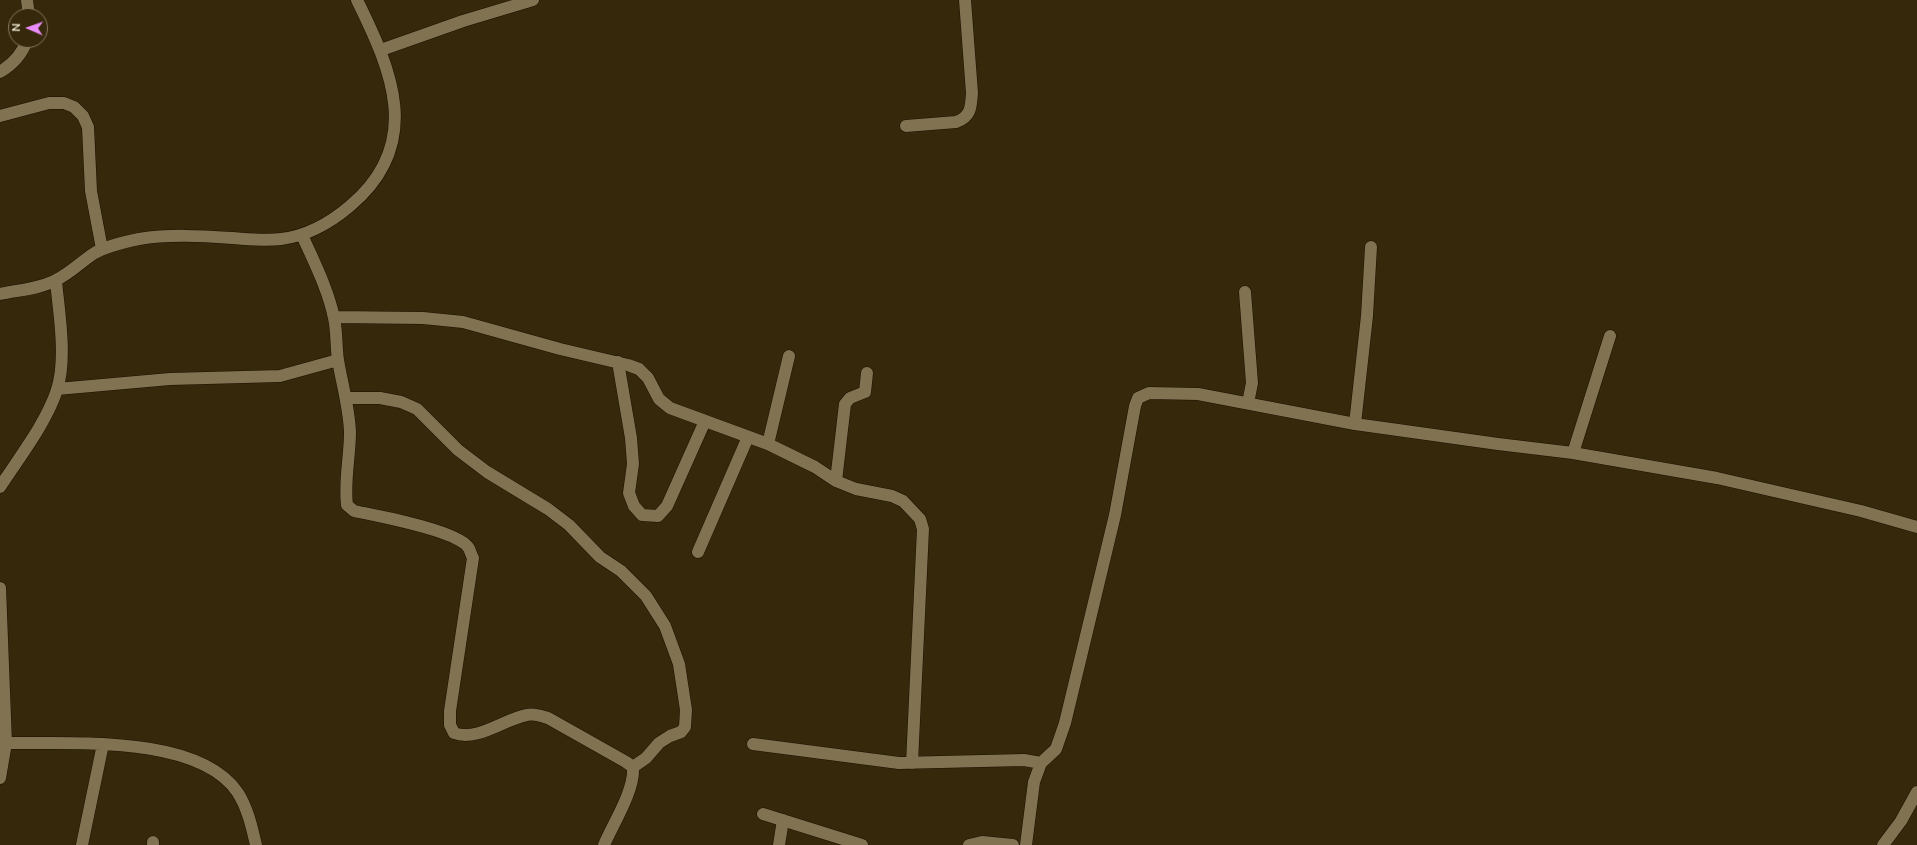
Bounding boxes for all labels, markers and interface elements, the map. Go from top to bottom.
north arrow [8,8,48,48]
text: N [9,23,24,32]

